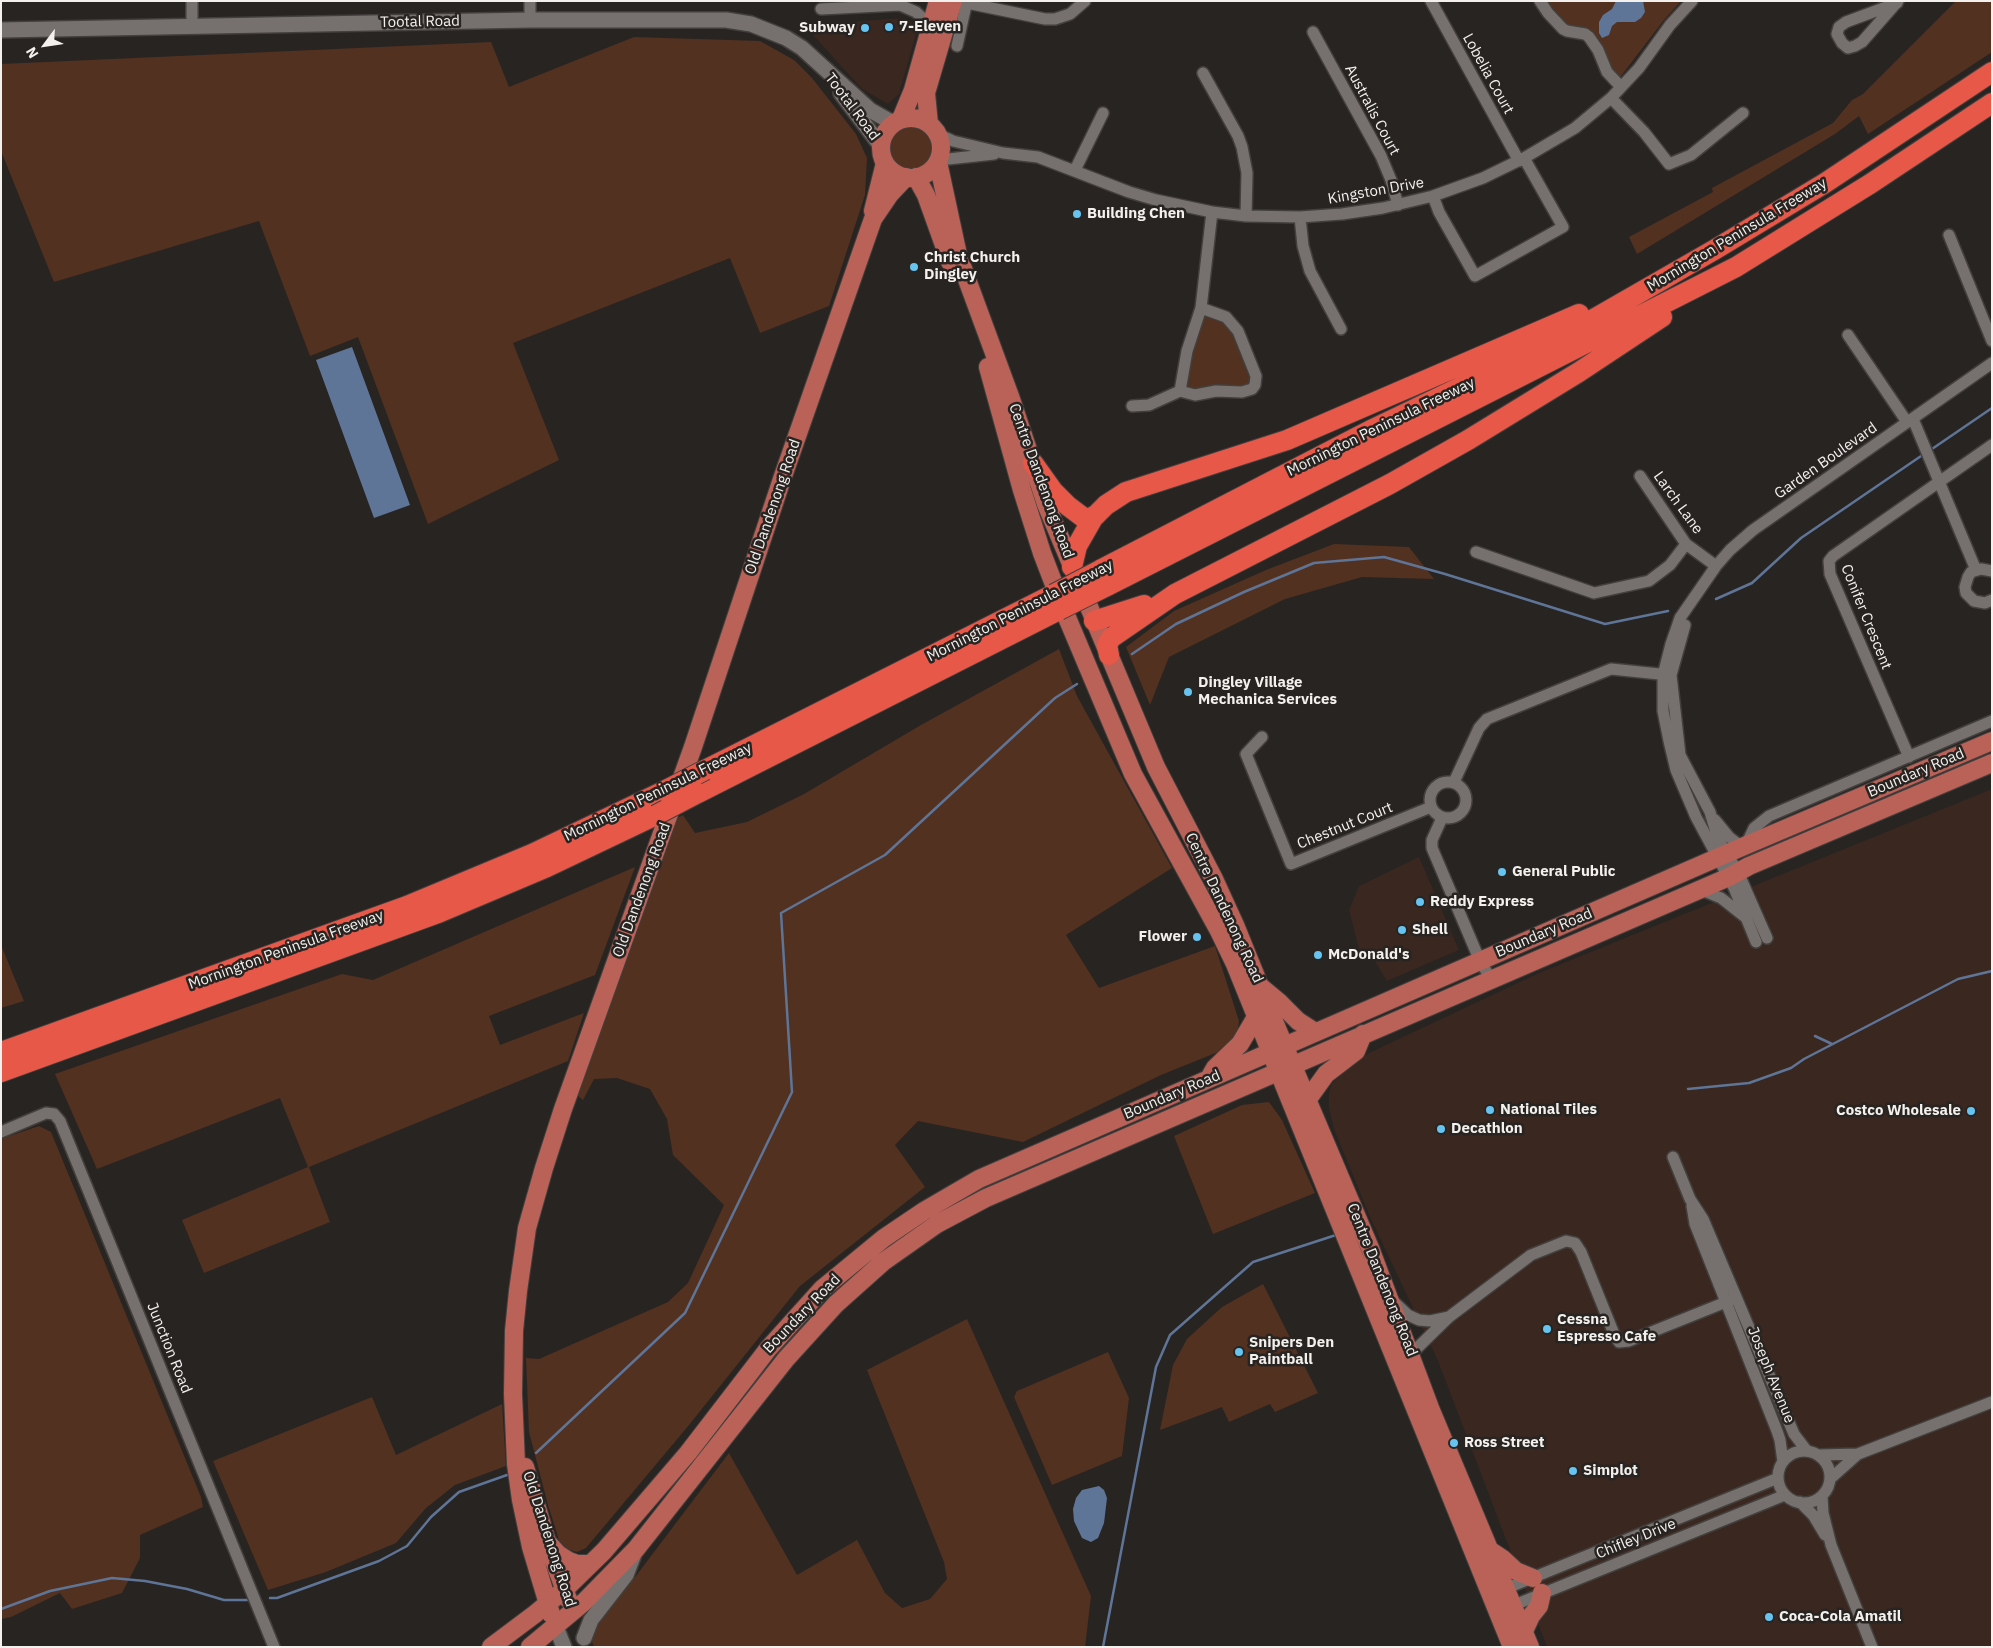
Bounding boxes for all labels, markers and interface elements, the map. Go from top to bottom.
street label: Tootal Road [380,12,460,32]
place label: 7-Eleven [899,18,961,36]
place label: Subway [799,19,855,37]
north arrow [20,20,70,70]
marker: 7-Eleven [883,21,895,33]
marker: Subway [859,22,871,34]
street label: Lobelia Court [1459,31,1517,117]
text: N [22,44,42,62]
street label: Australis Court [1341,62,1403,158]
street label: Tootal Road [821,70,883,144]
street label: Kingston Drive [1326,174,1426,208]
street label: Mornington Peninsula Freeway [1644,174,1830,296]
place label: Building Chen [1087,205,1185,223]
marker: Building Chen [1071,208,1083,220]
place label: Christ Church Dingley [924,249,1020,284]
marker: Christ Church Dingley [908,261,920,273]
street label: Mornington Peninsula Freeway [1284,374,1478,480]
street label: Centre Dandenong Road [1005,401,1077,561]
street label: Garden Boulevard [1771,419,1881,503]
street label: Old Dandenong Road [741,437,805,577]
street label: Larch Lane [1649,468,1707,538]
street label: Mornington Peninsula Freeway [924,556,1116,666]
street label: Conifer Crescent [1837,562,1895,672]
place label: Dingley Village Mechanica Services [1198,674,1337,709]
marker: Dingley Village Mechanica Services [1182,686,1194,698]
street label: Mornington Peninsula Freeway [561,739,755,845]
street label: Boundary Road [1865,745,1967,801]
street label: Chestnut Court [1295,799,1395,853]
street label: Old Dandenong Road [609,820,675,960]
street label: Centre Dandenong Road [1181,830,1267,986]
place label: General Public [1512,863,1616,881]
marker: General Public [1496,866,1508,878]
place label: Reddy Express [1430,893,1534,911]
marker: Reddy Express [1414,896,1426,908]
street label: Boundary Road [1493,905,1595,961]
street label: Mornington Peninsula Freeway [186,906,386,994]
place label: Shell [1412,921,1448,939]
marker: Shell [1396,924,1408,936]
place label: Flower [1138,928,1187,946]
marker: Flower [1191,931,1203,943]
place label: McDonald's [1328,946,1410,964]
marker: McDonald's [1312,949,1324,961]
street label: Boundary Road [1121,1067,1223,1123]
place label: National Tiles [1500,1101,1597,1119]
place label: Costco Wholesale [1836,1102,1961,1120]
marker: National Tiles [1484,1104,1496,1116]
marker: Costco Wholesale [1965,1105,1977,1117]
place label: Decathlon [1451,1120,1523,1138]
marker: Decathlon [1435,1123,1447,1135]
street label: Centre Dandenong Road [1343,1201,1421,1359]
street label: Boundary Road [760,1271,844,1357]
street label: Junction Road [143,1300,195,1396]
place label: Cessna Espresso Cafe [1557,1311,1656,1346]
marker: Cessna Espresso Cafe [1541,1323,1553,1335]
street label: Joseph Avenue [1743,1324,1799,1426]
place label: Snipers Den Paintball [1249,1334,1334,1369]
marker: Snipers Den Paintball [1233,1346,1245,1358]
place label: Ross Street [1464,1434,1545,1452]
marker: Ross Street [1448,1437,1460,1449]
place label: Simplot [1583,1462,1638,1480]
marker: Simplot [1567,1465,1579,1477]
street label: Old Dandenong Road [519,1469,579,1609]
street label: Chifley Drive [1593,1515,1679,1563]
place label: Coca-Cola Amatil [1779,1608,1901,1626]
marker: Coca-Cola Amatil [1763,1611,1775,1623]

